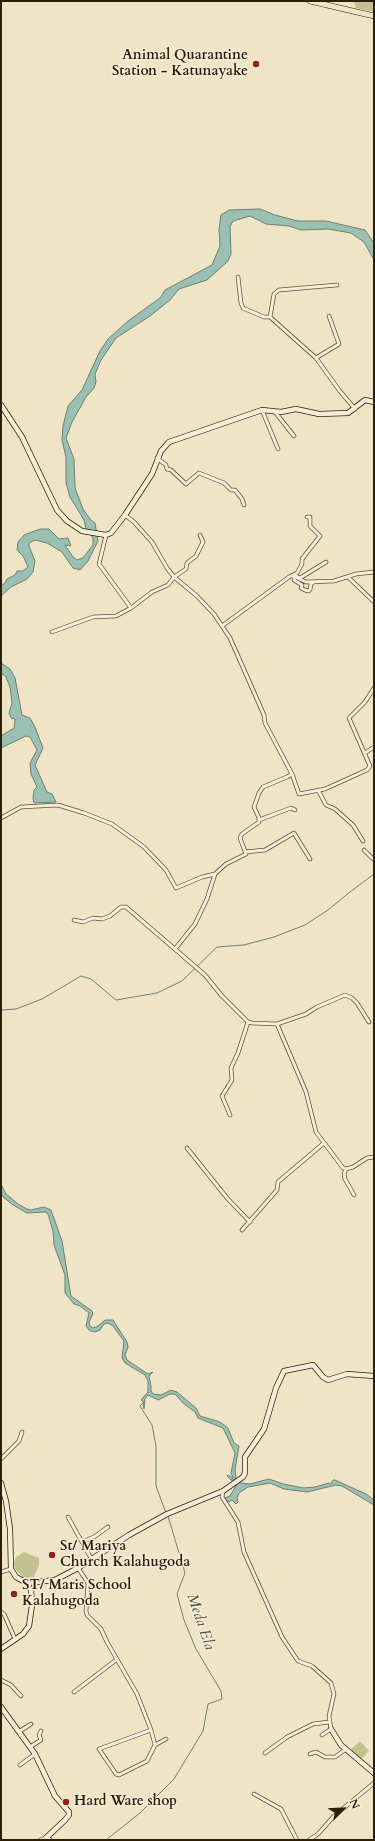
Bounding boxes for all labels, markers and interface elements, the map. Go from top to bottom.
place label: Animal Quarantine Station - Katunayake [112,48,248,80]
marker: Animal Quarantine Station - Katunayake [251,59,261,69]
place label: St/ Mariya Church Kalahugoda [60,1539,190,1572]
marker: St/ Mariya Church Kalahugoda [47,1550,57,1560]
place label: ST/ Maris School Kalahugoda [22,1578,131,1610]
marker: ST/ Maris School Kalahugoda [9,1589,19,1599]
water label: Meda Ela [182,1591,218,1653]
north arrow [323,1789,363,1829]
place label: Hard Ware shop [74,1794,177,1810]
text: N [346,1796,363,1811]
marker: Hard Ware shop [61,1797,71,1807]

